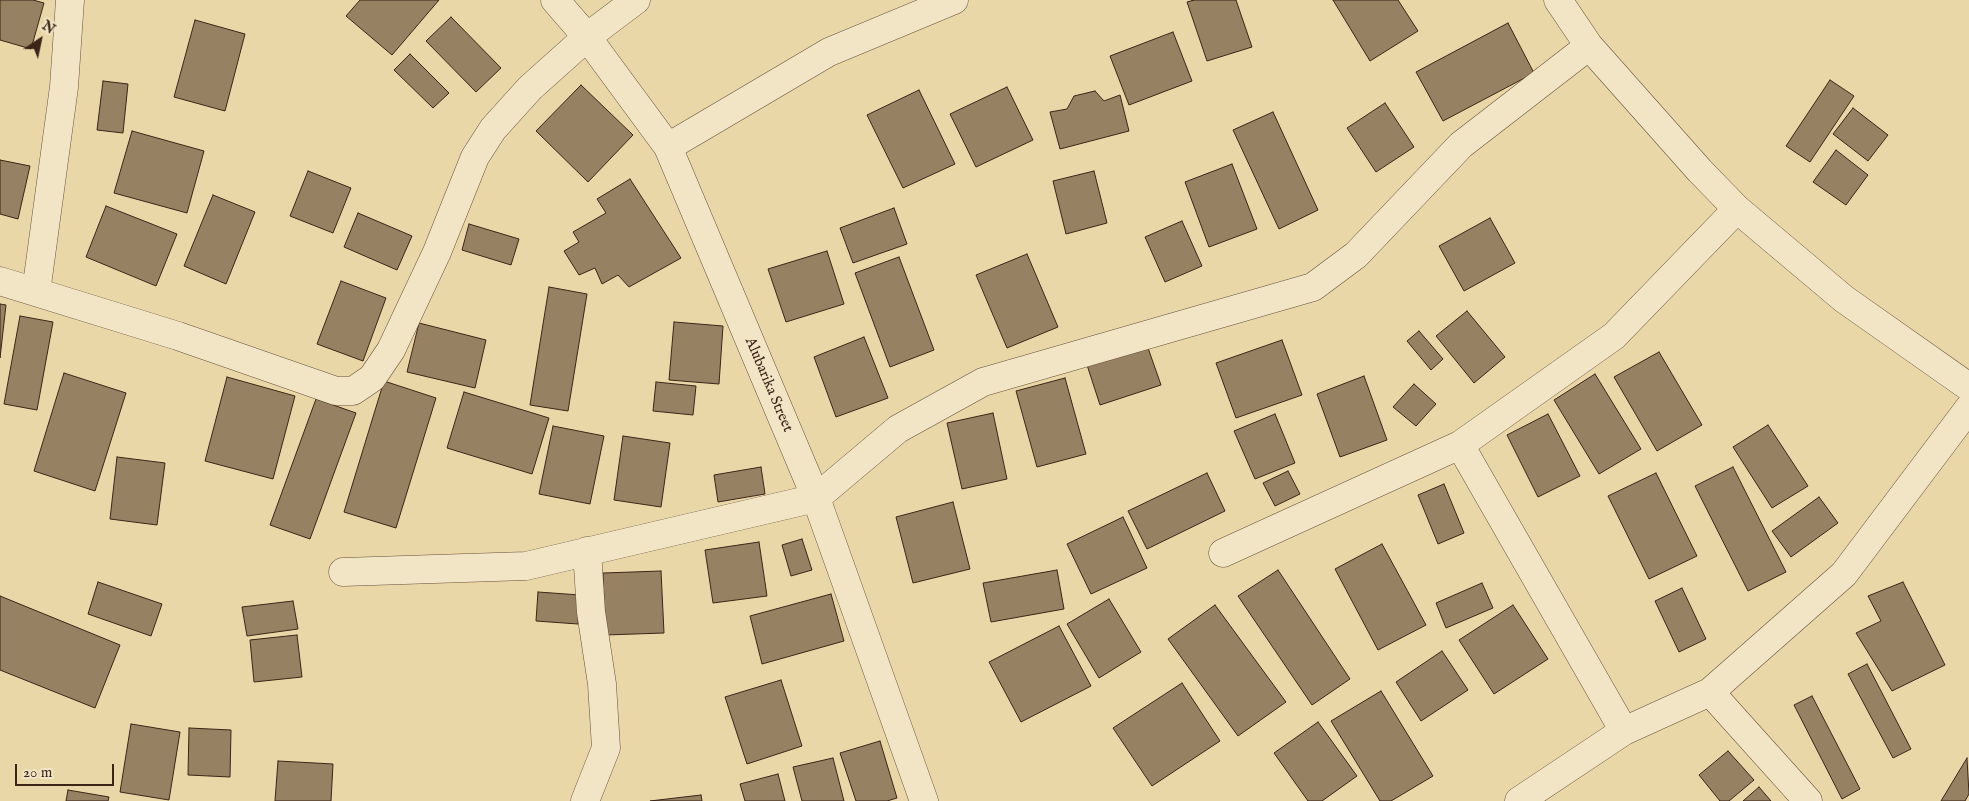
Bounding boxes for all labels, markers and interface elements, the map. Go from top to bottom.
north arrow [15,15,65,65]
text: N [38,17,58,38]
street label: Alubarika Street [740,335,796,435]
scale bar [18,754,116,786]
text: 20 m [23,763,52,782]

